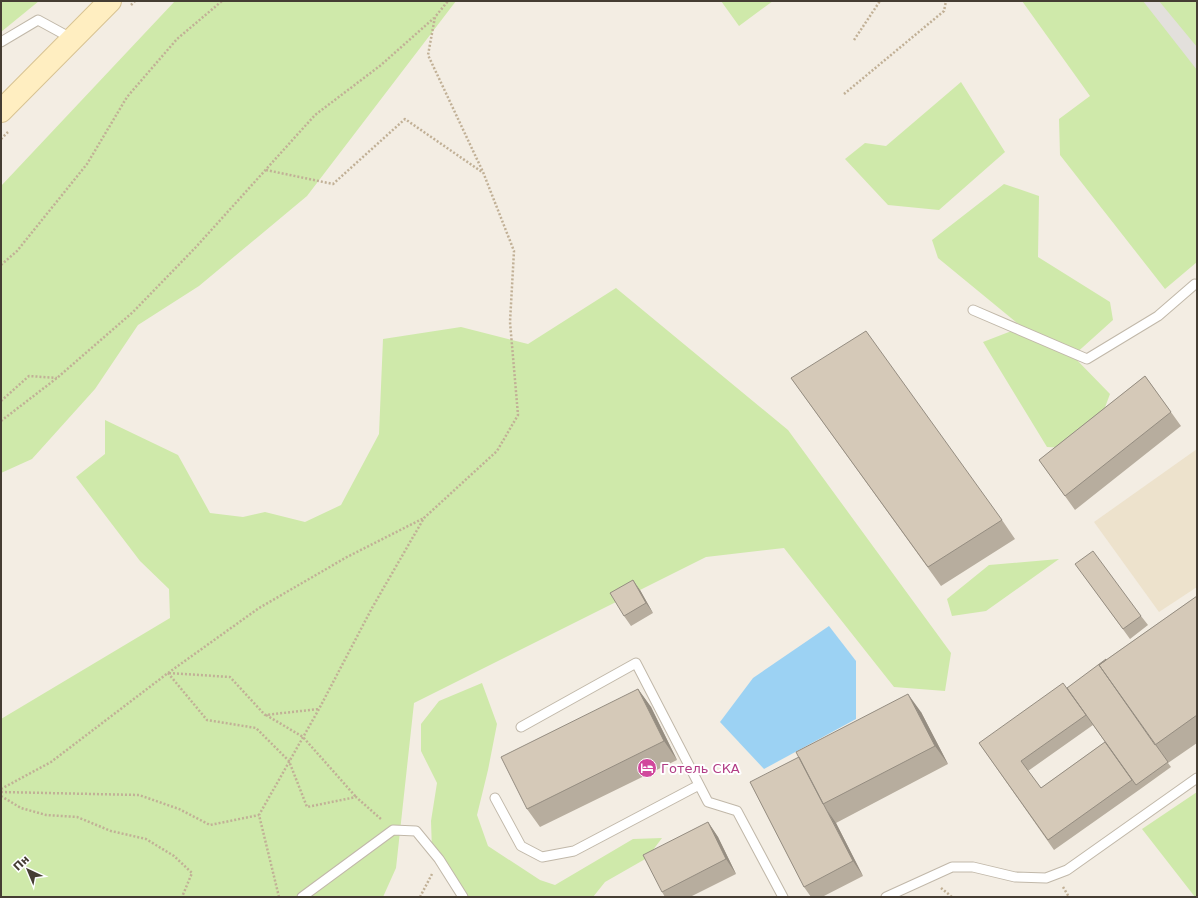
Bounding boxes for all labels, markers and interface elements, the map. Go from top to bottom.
hotel icon: Готель СКА [636,757,658,779]
place label: Готель СКА [661,761,740,776]
north arrow [8,850,48,890]
text: Пн [11,853,32,874]

